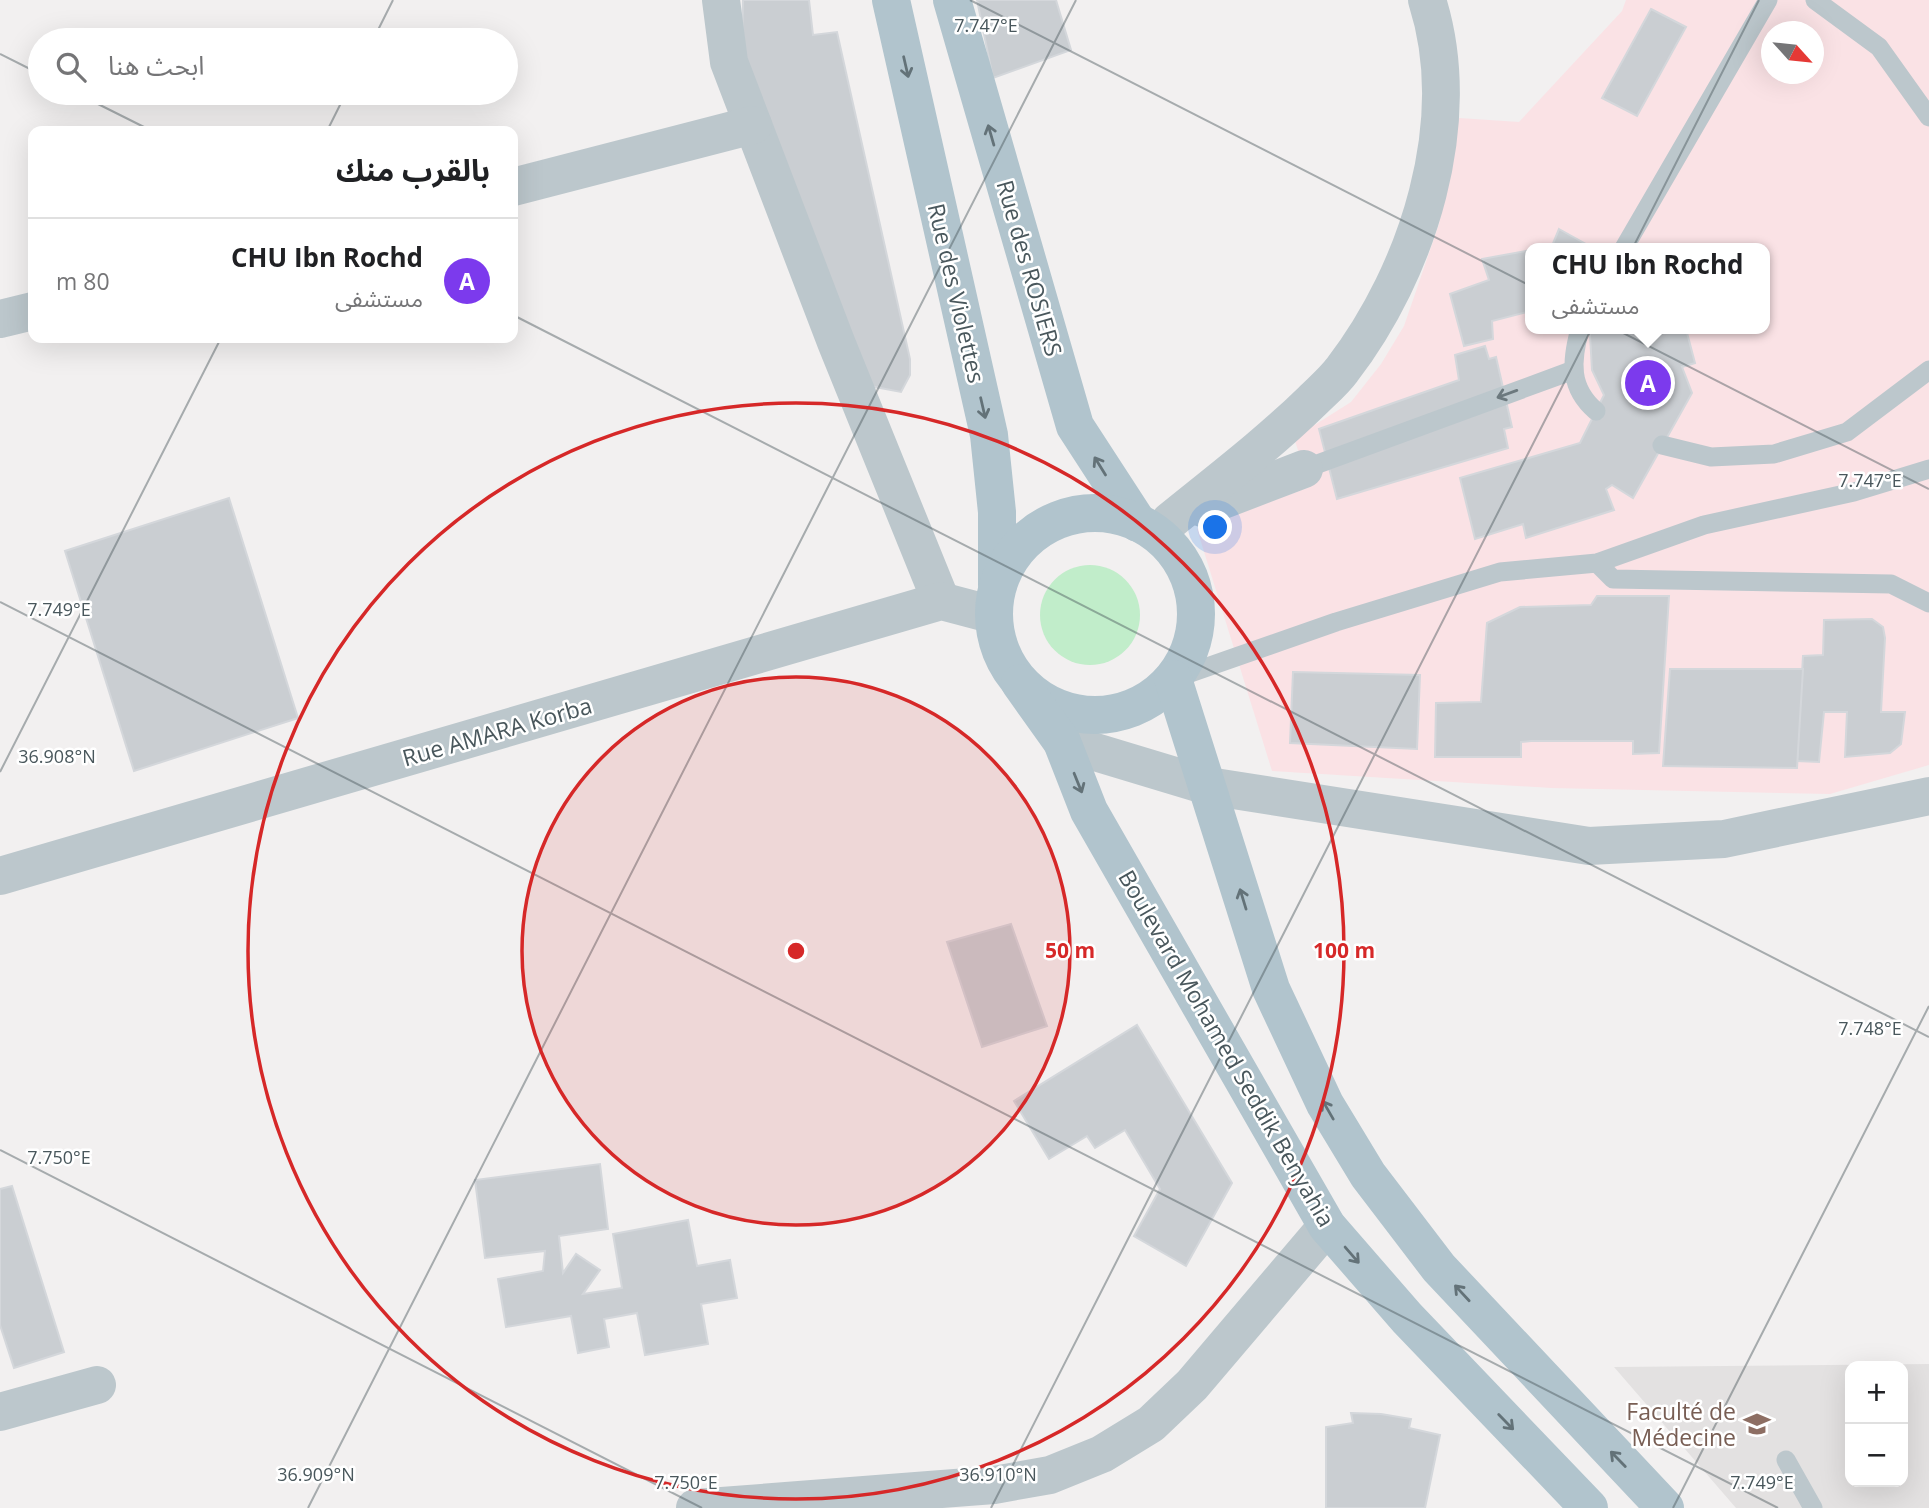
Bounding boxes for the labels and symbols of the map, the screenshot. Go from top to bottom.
text: 7.747°E [954,13,1018,37]
north arrow [1761,21,1824,84]
one-way arrow [899,55,913,78]
one-way arrow [984,124,997,146]
street label: Rue des ROSIERS [990,176,1070,360]
street label: Rue des Violettes [921,200,993,386]
pin: A [1625,357,1671,409]
one-way arrow [1497,389,1519,402]
one-way arrow [976,396,990,419]
one-way arrow [1093,457,1108,476]
text: 7.747°E [1838,468,1902,492]
your location [1198,510,1232,544]
text: 7.749°E [27,597,91,621]
street label: Rue AMARA Korba [398,689,596,773]
text: 36.908°N [18,744,96,768]
one-way arrow [1073,772,1086,794]
street label: Boulevard Mohamed Seddik Benyahia [1111,864,1343,1232]
one-way arrow [1236,889,1249,911]
text: 50 m [1045,936,1095,964]
text: 100 m [1313,936,1375,964]
centre of rings [784,939,808,963]
text: 7.748°E [1838,1016,1902,1040]
one-way arrow [1321,1100,1335,1120]
text: 7.750°E [27,1145,91,1169]
one-way arrow [1344,1245,1360,1263]
one-way arrow [1454,1285,1471,1302]
place label: Faculté de Médecine [1626,1395,1736,1453]
school or university icon: Faculté de Médecine [1742,1409,1772,1439]
one-way arrow [1498,1413,1515,1430]
one-way arrow [1609,1451,1626,1468]
text: 36.909°N [277,1462,355,1486]
text: 36.910°N [959,1462,1037,1486]
text: 7.750°E [654,1470,718,1494]
text: 7.749°E [1730,1470,1794,1494]

